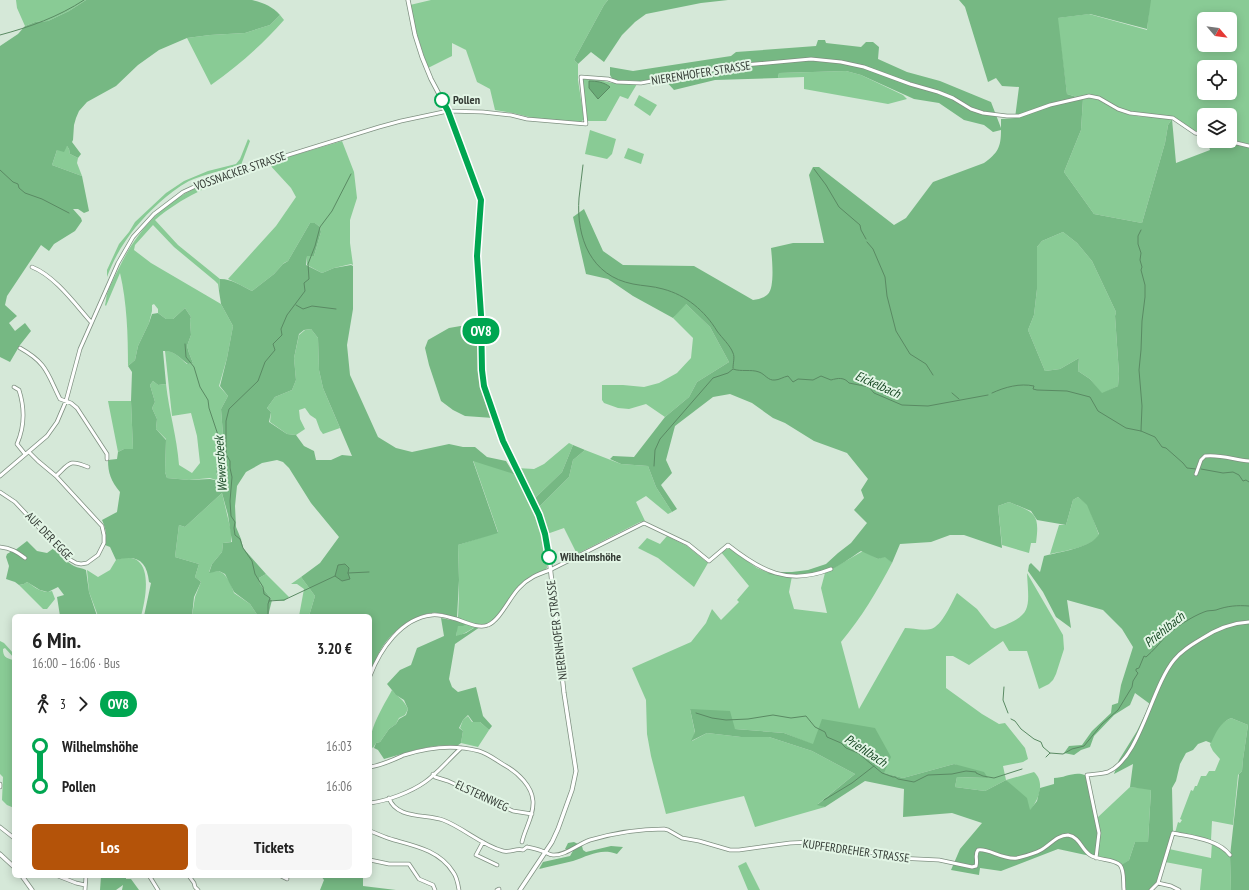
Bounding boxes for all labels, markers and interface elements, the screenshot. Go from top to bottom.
north arrow [1197,12,1237,52]
map controls [1197,12,1237,148]
street label: NIERENHOFER STRASSE [650,57,752,88]
button: locate [1197,60,1237,100]
marker: Pollen [434,92,450,108]
place label: Pollen [453,92,480,107]
button: layers [1197,108,1237,148]
street label: VOSSNACKER STRASSE [191,148,288,194]
line badge: OV8 [458,318,504,344]
text: OV8 [470,322,492,340]
water label: Eickelbach [853,367,904,402]
water label: Wewersbeek [210,434,231,492]
street label: AUF DER EGGE [23,508,76,563]
marker: Wilhelmshöhe [541,549,557,565]
place label: Wilhelmshöhe [559,549,621,564]
street label: NIERENHOFER STRASSE [543,579,570,681]
water label: Priehlbach [1141,607,1189,651]
text: 6 Min. [32,626,81,654]
text: 3.20 € [317,639,352,658]
text: 16:00 – 16:06 · Bus [32,655,120,672]
icon: walk [32,693,54,715]
icon: forward [72,693,94,715]
text: OV8 [108,695,129,713]
text: 3 [60,696,66,713]
water label: Priehlbach [841,730,891,771]
text: Wilhelmshöhe [62,737,138,756]
text: 16:03 [326,738,352,755]
text: Pollen [62,777,96,796]
street label: ELSTERNWEG [453,777,511,814]
text: 16:06 [326,778,352,795]
button: Los [32,824,188,870]
button: Tickets [196,824,352,870]
street label: KUPFERDREHER STRASSE [802,836,910,865]

